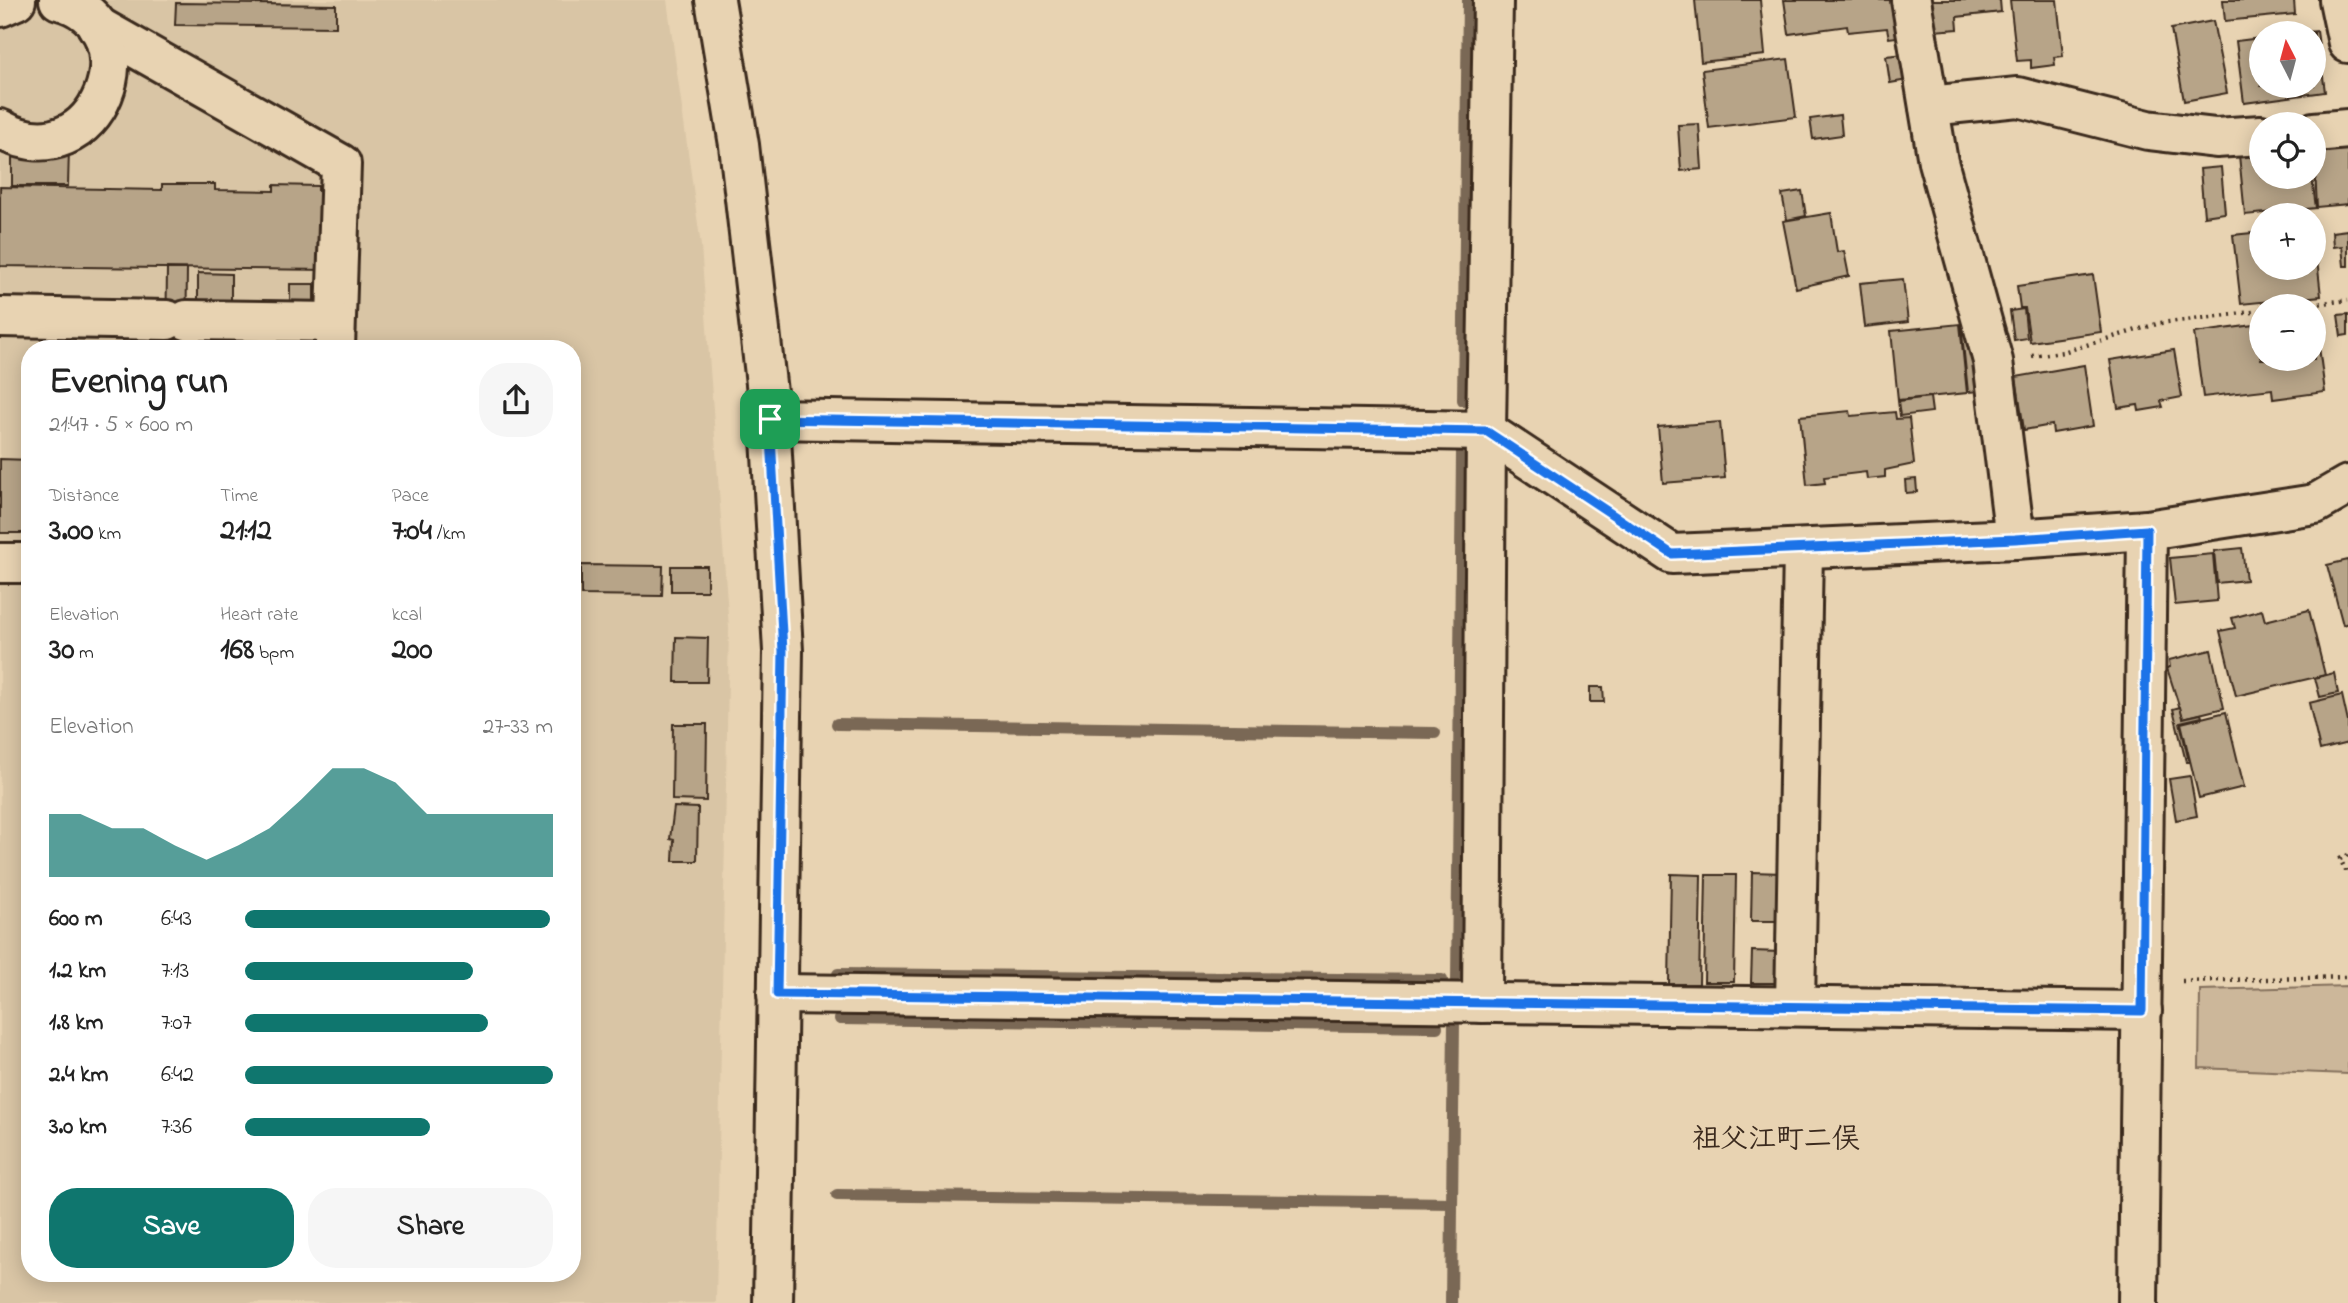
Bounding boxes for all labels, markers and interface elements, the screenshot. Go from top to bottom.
north arrow [2249,21,2326,98]
map controls [2249,21,2326,371]
button: locate [2249,112,2326,189]
button: + [2249,203,2326,280]
button: − [2249,294,2326,371]
text: Evening run [49,355,228,411]
button: share [479,363,553,437]
pin [740,389,800,449]
icon: arrive [751,400,789,438]
text: 21:47 · 5 × 600 m [49,409,193,442]
text: Distance [49,483,119,510]
text: Time [220,483,258,510]
text: Pace [392,483,429,510]
text: 3.00 [49,510,93,554]
text: 21:12 [220,510,272,554]
text: 7:04 [392,510,432,554]
text: km [93,521,121,548]
text: /km [432,521,466,548]
text: Elevation [49,602,119,629]
text: Heart rate [220,602,298,629]
text: kcal [392,602,422,629]
text: 30 [49,629,74,673]
text: 168 [220,629,254,673]
text: 200 [392,629,433,673]
text: m [74,640,94,667]
text: bpm [254,640,294,667]
text: Elevation [49,711,134,744]
text: 27–33 m [483,711,553,744]
text: 600 m [49,903,103,936]
text: 6:43 [161,903,192,936]
text: 1.2 km [49,955,106,988]
text: 7:13 [161,955,189,988]
text: 1.8 km [49,1007,103,1040]
text: 7:07 [161,1007,192,1040]
text: 2.4 km [49,1059,108,1092]
text: 6:42 [161,1059,194,1092]
text: 3.0 km [49,1111,107,1144]
text: 7:36 [161,1111,192,1144]
district label: 祖父江町二俣 [1692,1120,1860,1161]
button: Save [49,1188,294,1268]
button: Share [308,1188,553,1268]

